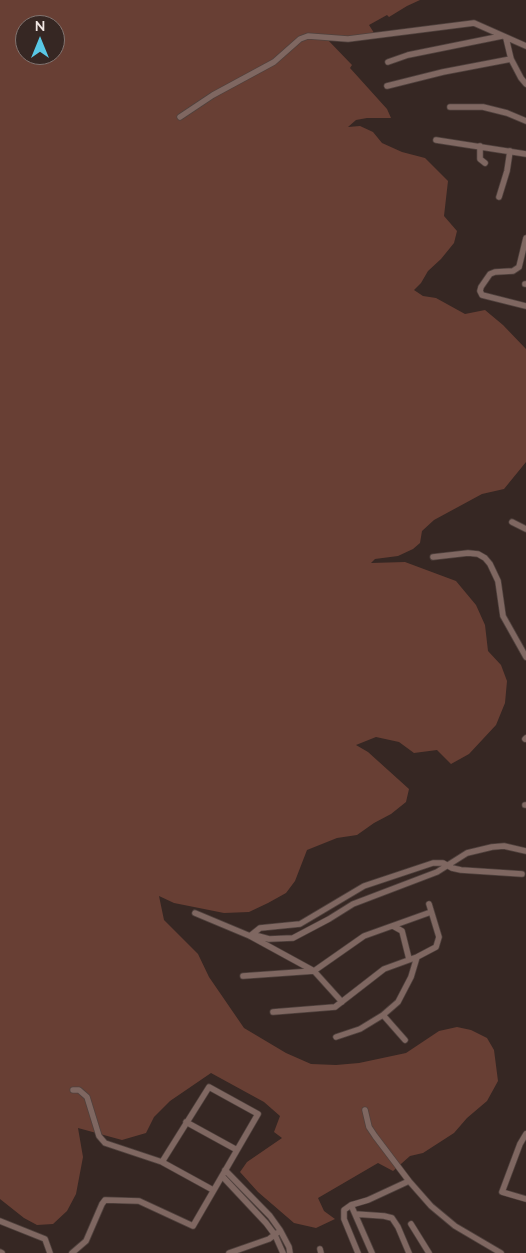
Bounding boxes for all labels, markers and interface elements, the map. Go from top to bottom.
north arrow [15,15,65,65]
text: N [35,17,45,35]

